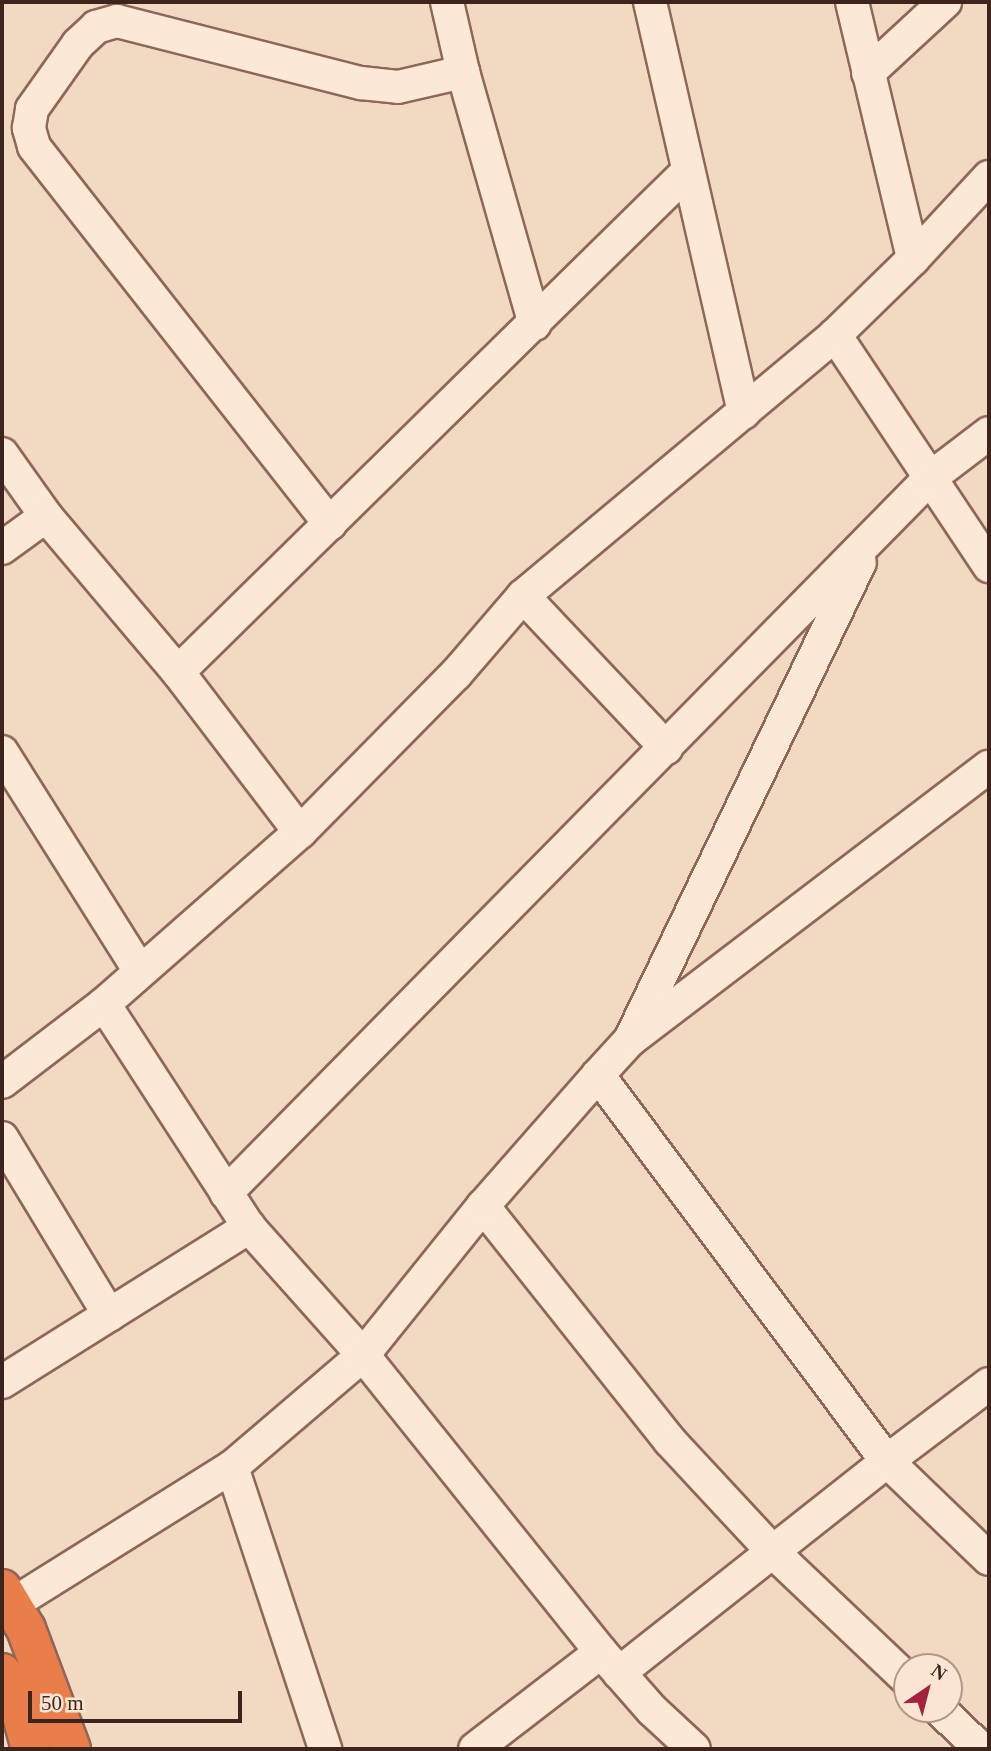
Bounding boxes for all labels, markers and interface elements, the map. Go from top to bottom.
north arrow [893,1653,963,1723]
text: N [928,1659,951,1685]
scale bar [32,1678,245,1722]
text: 50 m [41,1691,84,1715]

